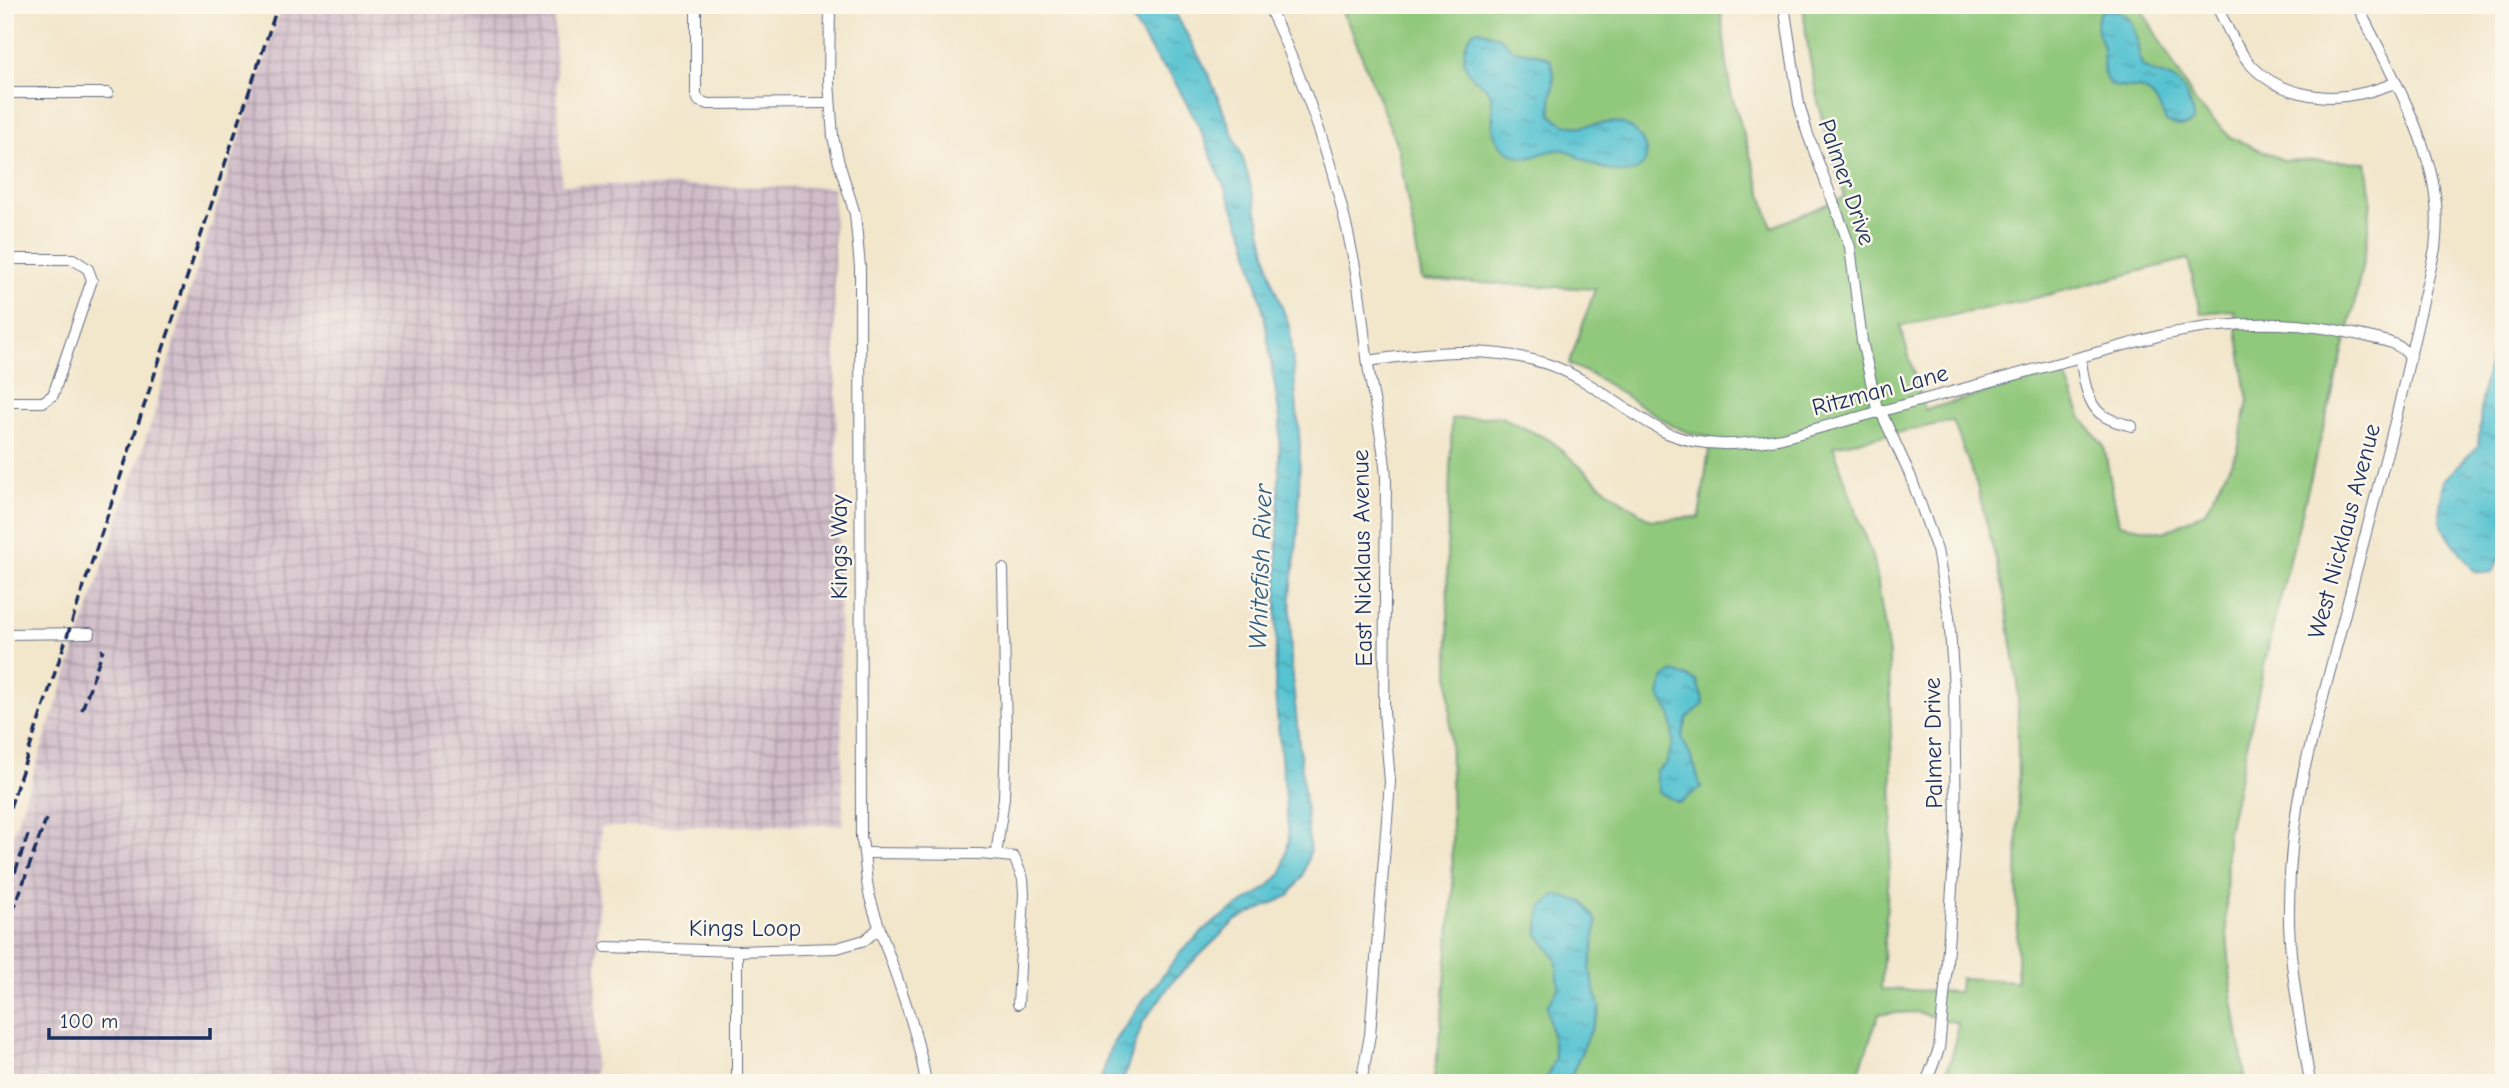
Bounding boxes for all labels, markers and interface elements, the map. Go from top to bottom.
street label: Palmer Drive [1812,115,1882,249]
street label: Ritzman Lane [1809,358,1951,422]
street label: West Nicklaus Avenue [2302,420,2386,642]
street label: East Nicklaus Avenue [1346,449,1378,667]
water label: Whitefish River [1243,482,1279,650]
street label: Kings Way [825,494,853,600]
street label: Palmer Drive [1918,677,1948,809]
street label: Kings Loop [689,914,801,942]
scale bar [49,997,210,1041]
text: 100 m [60,1009,118,1033]

